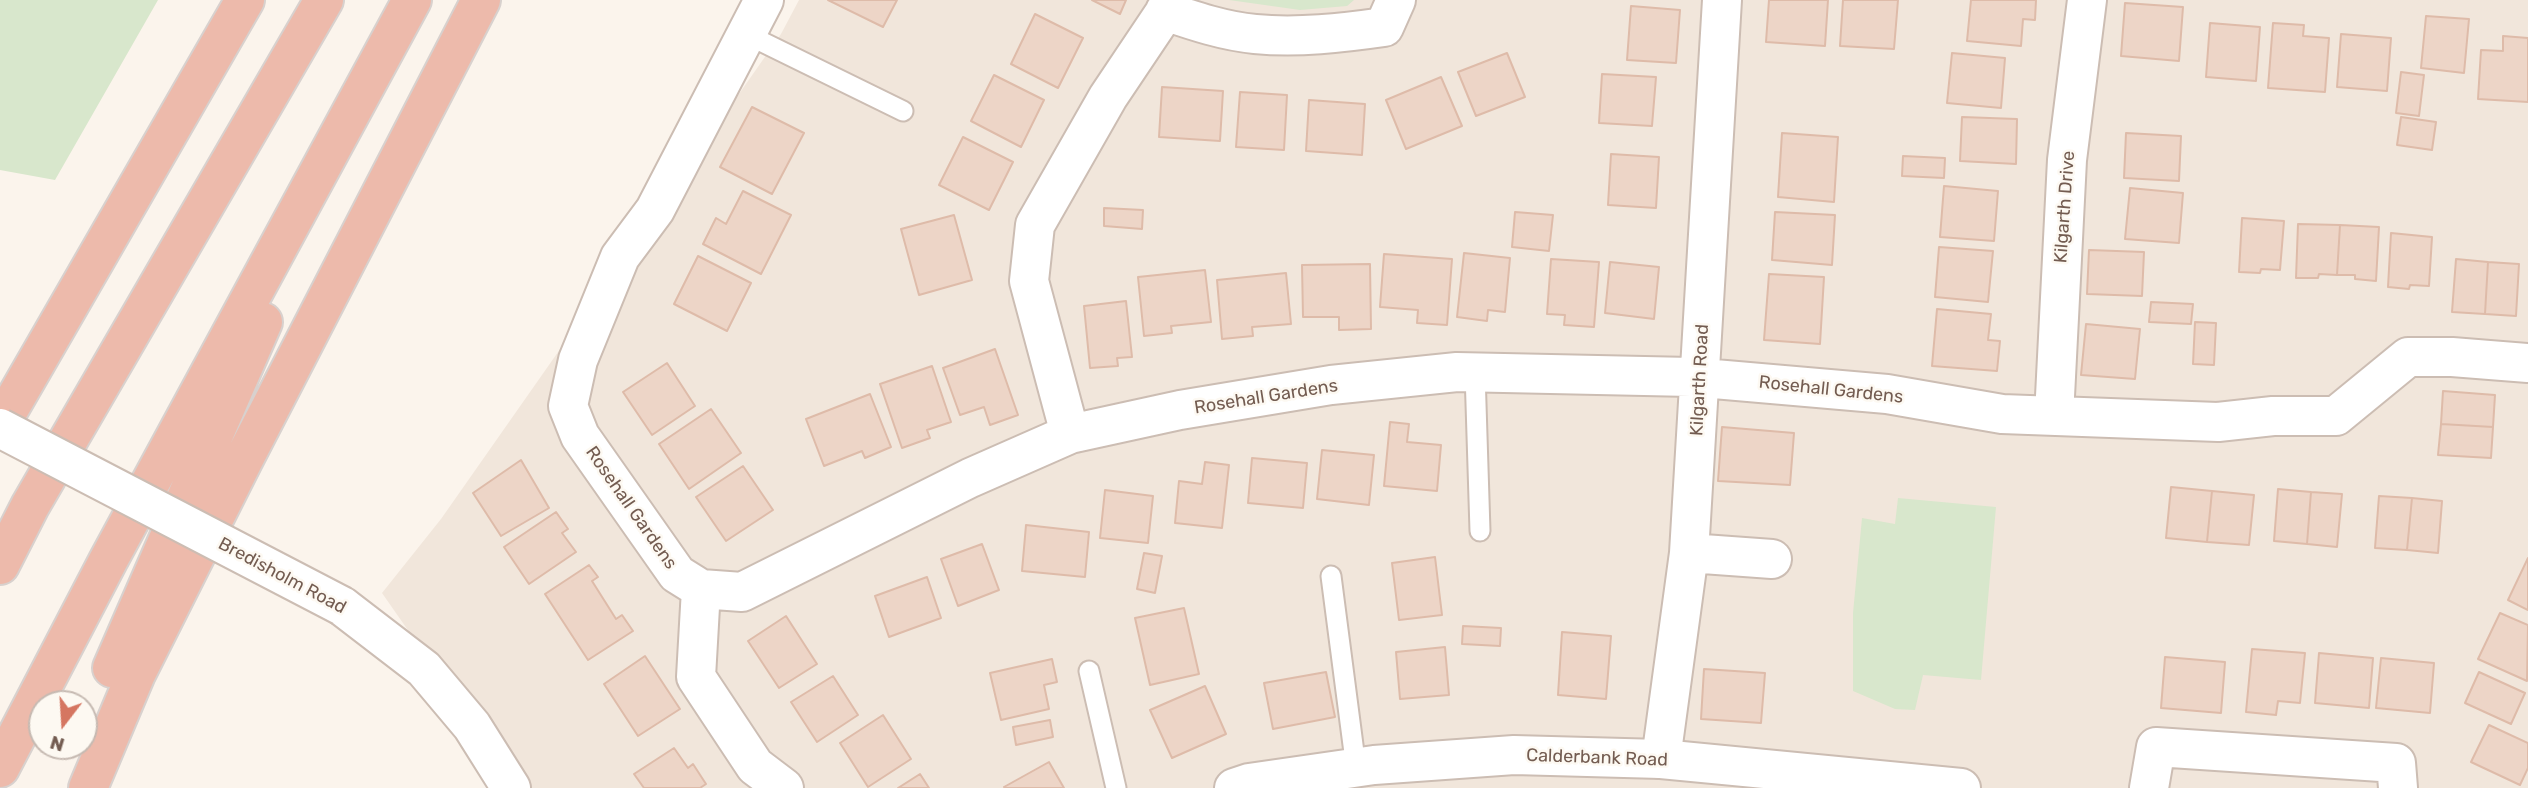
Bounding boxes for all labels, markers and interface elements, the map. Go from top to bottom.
street label: Kilgarth Drive [2050,150,2080,264]
street label: Kilgarth Road [1686,323,1714,437]
street label: Rosehall Gardens [1758,372,1904,408]
street label: Rosehall Gardens [1193,375,1339,419]
street label: Rosehall Gardens [581,442,681,574]
street label: Bredisholm Road [214,533,350,619]
north arrow [28,690,98,760]
text: N [47,731,67,757]
street label: Calderbank Road [1526,745,1668,771]

